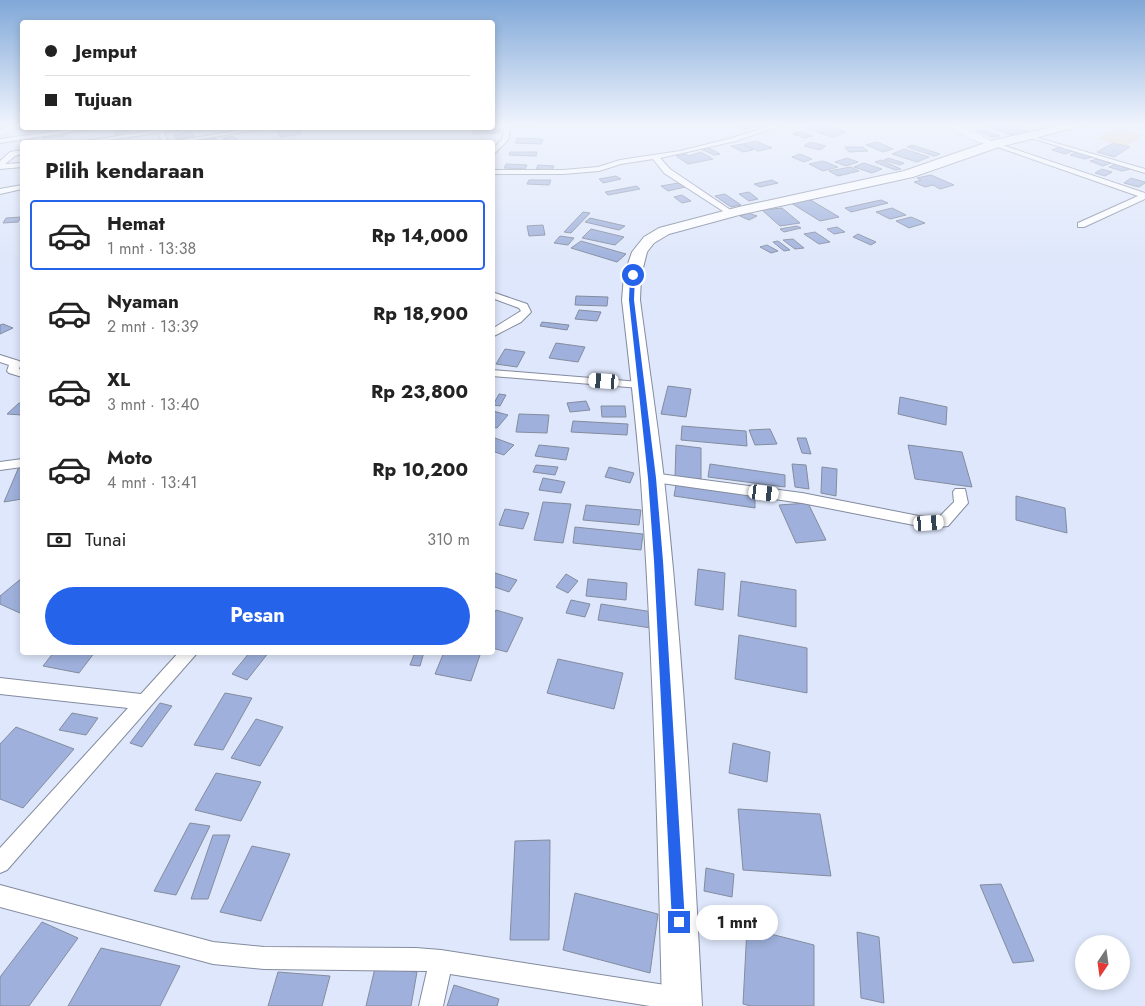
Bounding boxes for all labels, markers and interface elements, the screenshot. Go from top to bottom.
text: Jemput [75,38,136,65]
text: Tujuan [75,86,132,113]
text: Pilih kendaraan [45,154,204,186]
text: Hemat [107,210,165,237]
icon: car [47,213,92,258]
text: Rp 14,000 [371,222,468,249]
text: 1 mnt · 13:38 [107,237,196,260]
route start [622,264,644,286]
text: Nyaman [107,288,179,315]
icon: car [47,291,92,336]
text: Rp 18,900 [373,300,468,327]
text: 2 mnt · 13:39 [107,315,199,338]
text: XL [107,366,130,393]
icon: car [47,369,92,414]
car [588,372,619,390]
text: Rp 23,800 [371,378,468,405]
text: 3 mnt · 13:40 [107,393,199,416]
text: Moto [107,444,152,471]
icon: car [47,447,92,492]
text: Rp 10,200 [372,456,468,483]
text: 4 mnt · 13:41 [107,471,198,494]
car [748,484,779,502]
car [913,514,944,532]
icon: cash [45,526,73,554]
text: Tunai [85,526,126,553]
text: 310 m [427,528,470,551]
button: Pesan [45,587,470,645]
callout: 1 mnt [696,904,779,940]
route end [668,911,690,933]
text: 1 mnt [717,911,757,934]
north arrow [1075,935,1130,990]
map controls [1075,935,1130,990]

